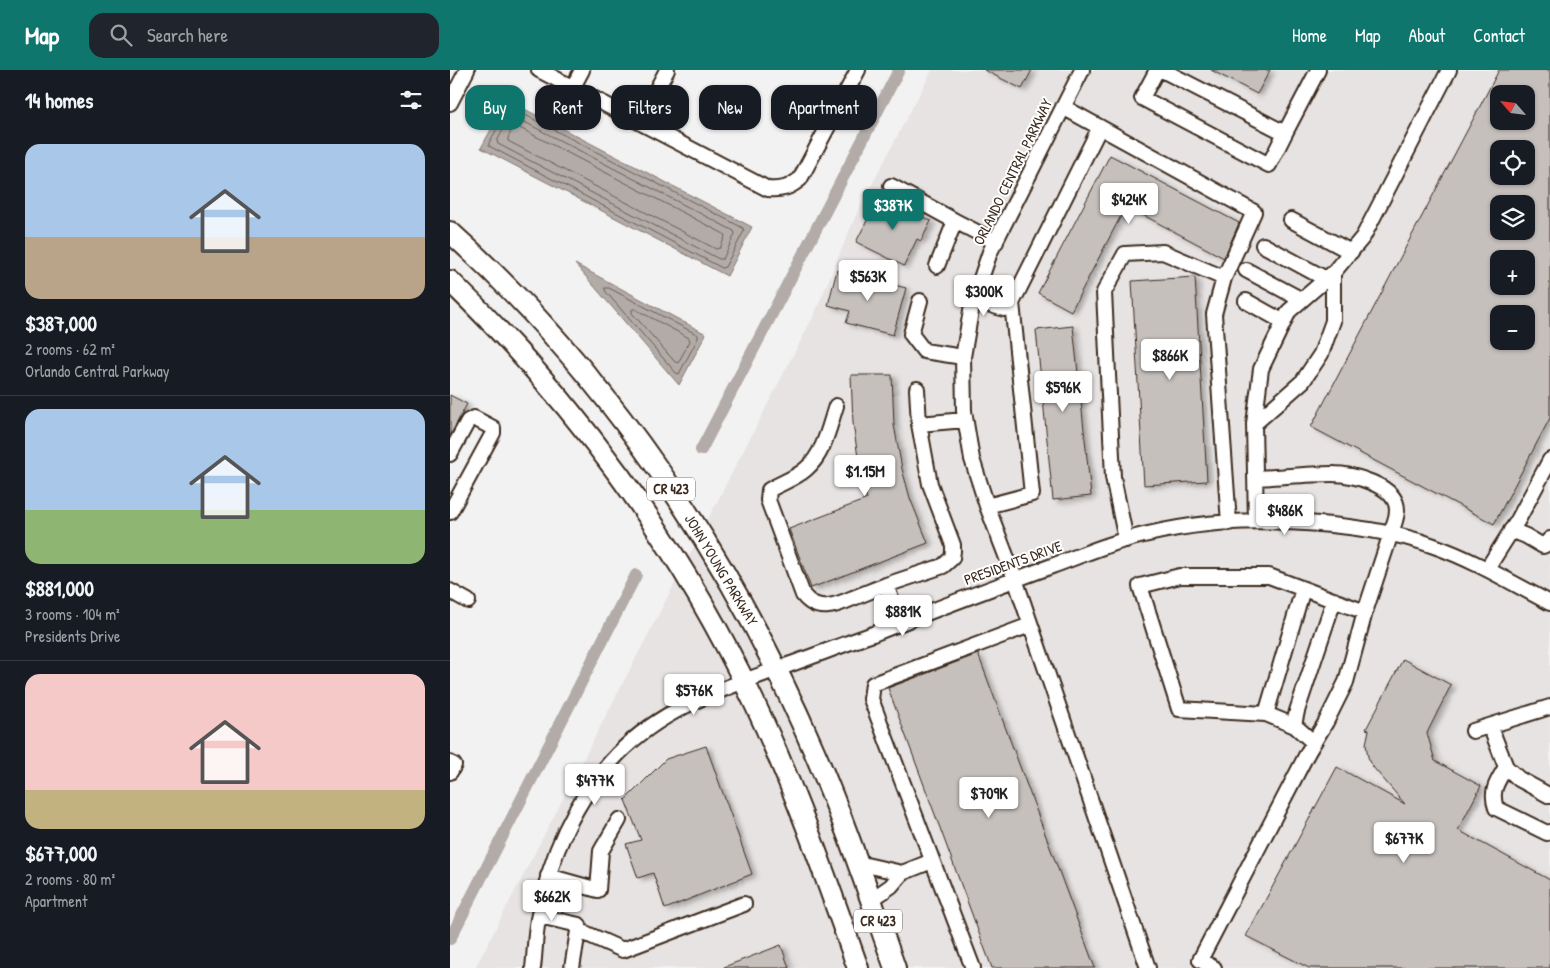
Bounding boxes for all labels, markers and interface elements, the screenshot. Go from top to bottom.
search box [89,13,439,58]
text: Map [25,19,59,51]
icon: search [107,21,135,49]
text: Search here [147,22,228,48]
text: Home [1292,23,1327,48]
text: Map [1355,23,1380,48]
text: About [1408,23,1445,48]
text: Contact [1473,23,1525,48]
chip: Buy [465,85,525,130]
chip: Rent [535,85,601,130]
chip: Filters [611,85,689,130]
chip: New [699,85,761,130]
chip: Apartment [771,85,877,130]
north arrow [1490,85,1535,130]
map controls [1490,85,1535,350]
text: 14 homes [25,86,93,115]
icon: filters [397,86,425,114]
street label: ORLANDO CENTRAL PARKWAY [968,95,1057,248]
button: locate [1490,140,1535,185]
icon: home [180,176,270,266]
pin: $424K [1094,182,1164,225]
text: $424K [1111,188,1147,210]
pin: $387K [858,189,928,231]
text: $387K [874,194,912,216]
button: layers [1490,195,1535,240]
button: + [1490,250,1535,295]
pin: $563K [833,260,903,302]
text: $563K [850,265,886,287]
pin: $300K [949,274,1019,317]
text: $300K [965,280,1003,302]
button: − [1490,305,1535,350]
text: $387,000 [25,309,97,338]
text: 2 rooms · 62 m² [25,338,115,360]
pin: $866K [1135,338,1205,381]
text: $866K [1152,344,1188,366]
text: Orlando Central Parkway [25,360,170,382]
pin: $596K [1028,370,1098,413]
text: $596K [1045,376,1081,398]
icon: home [180,442,270,532]
pin: $1.15M [824,454,906,497]
text: $1.15M [845,460,885,482]
road number: CR 423 [647,478,695,500]
pin: $486K [1250,494,1320,536]
text: $486K [1267,499,1303,521]
street label: JOHN YOUNG PARKWAY [680,510,763,630]
street label: PRESIDENTS DRIVE [961,535,1065,590]
text: $881,000 [25,574,94,603]
pin: $881K [868,594,938,637]
text: $881K [885,600,921,622]
text: 3 rooms · 104 m² [25,603,120,625]
text: Presidents Drive [25,625,120,647]
pin: $576K [659,674,729,716]
text: $576K [675,679,713,701]
icon: home [180,707,270,797]
pin: $477K [560,764,630,806]
text: $477K [576,769,614,791]
pin: $709K [954,776,1024,819]
text: $709K [970,782,1008,804]
pin: $677K [1369,822,1439,864]
text: $677K [1385,827,1423,849]
text: $677,000 [25,839,97,868]
text: 2 rooms · 80 m² [25,868,115,890]
pin: $662K [517,880,587,922]
text: $662K [534,885,570,907]
text: Apartment [25,890,88,912]
road number: CR 423 [854,909,902,932]

